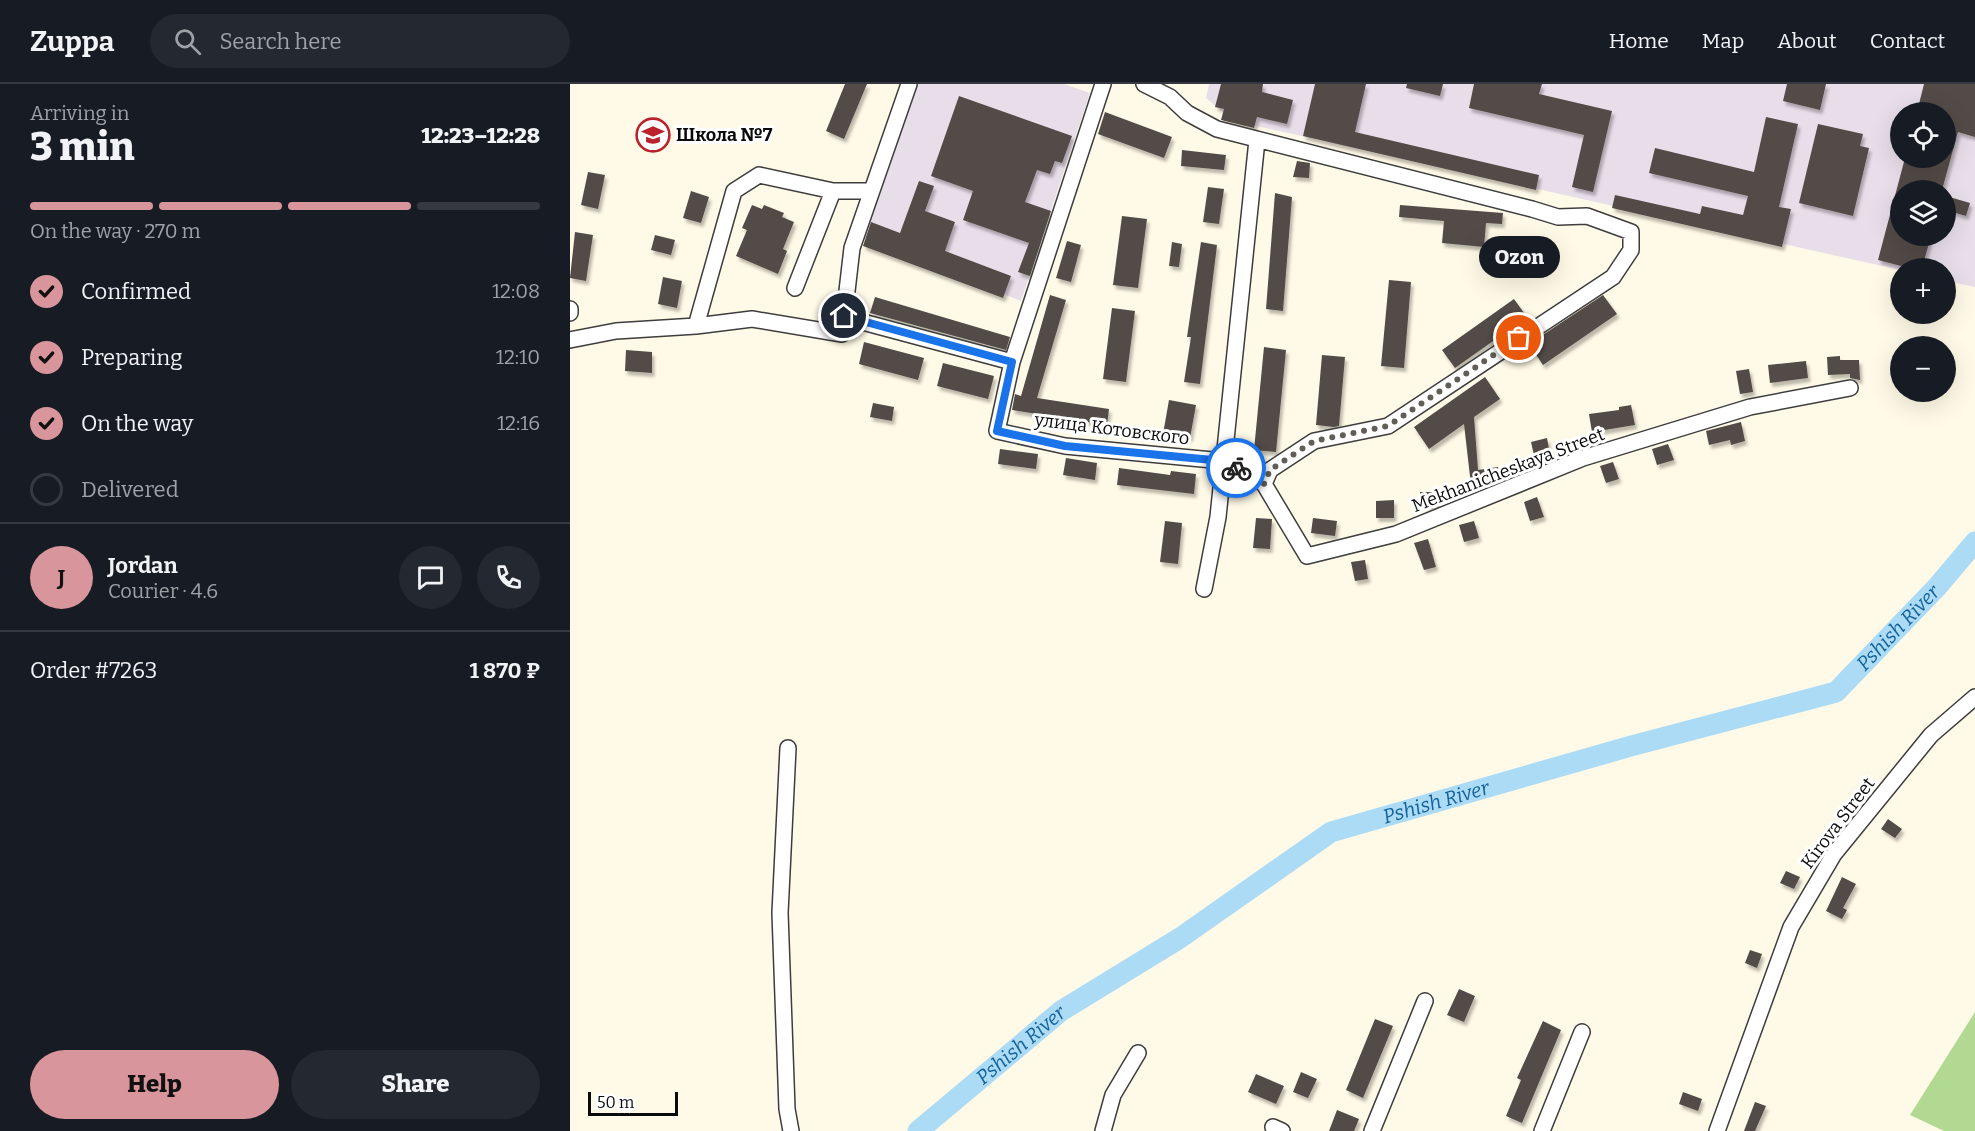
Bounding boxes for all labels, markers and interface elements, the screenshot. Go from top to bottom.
search box [150,14,570,68]
text: Zuppa [30,25,114,58]
icon: search [171,25,204,58]
text: Search here [219,28,342,55]
text: Home [1609,28,1669,54]
text: Map [1702,28,1744,54]
text: About [1777,28,1837,54]
text: Contact [1870,28,1945,54]
text: Arriving in [30,101,129,125]
map controls [1890,102,1956,402]
button: locate [1890,102,1956,168]
school or university icon: Школа №7 [635,117,671,153]
text: 12:23–12:28 [421,122,540,149]
text: 3 min [30,124,135,170]
place label: Школа №7 [676,124,773,146]
button: layers [1890,180,1956,246]
text: On the way · 270 m [30,219,201,243]
callout: Ozon [1478,236,1560,278]
text: Ozon [1495,245,1544,269]
button: + [1890,258,1956,324]
icon: check [30,275,63,308]
text: Confirmed [81,278,191,305]
text: 12:08 [492,279,540,303]
pin [818,290,869,341]
icon: home [827,299,860,332]
pin [1493,312,1544,363]
icon: bag [1502,321,1535,354]
button: − [1890,336,1956,402]
icon: check [30,341,63,374]
text: Preparing [81,344,183,371]
text: 12:10 [496,345,540,369]
icon: check [30,407,63,440]
street label: улица Котовского [1032,408,1191,449]
text: On the way [81,410,193,437]
text: 12:16 [497,411,540,435]
street label: Mekhanicheskaya Street [1409,423,1608,517]
courier [1206,438,1266,498]
icon: bike [1220,452,1253,485]
text: Delivered [81,476,179,503]
button: chat [399,546,462,609]
button: phone [477,546,540,609]
text: Jordan [108,552,178,579]
text: J [58,564,65,591]
text: Courier · 4.6 [108,579,218,603]
water label: Pshish River [1851,579,1945,675]
text: Order #7263 [30,657,157,684]
text: 1 870 ₽ [469,657,540,684]
street label: Kirova Street [1796,773,1880,873]
water label: Pshish River [1380,775,1493,829]
water label: Pshish River [971,1000,1071,1089]
button: Help [30,1050,279,1119]
button: Share [291,1050,540,1119]
scale bar [588,1089,678,1116]
text: 50 m [597,1093,634,1112]

